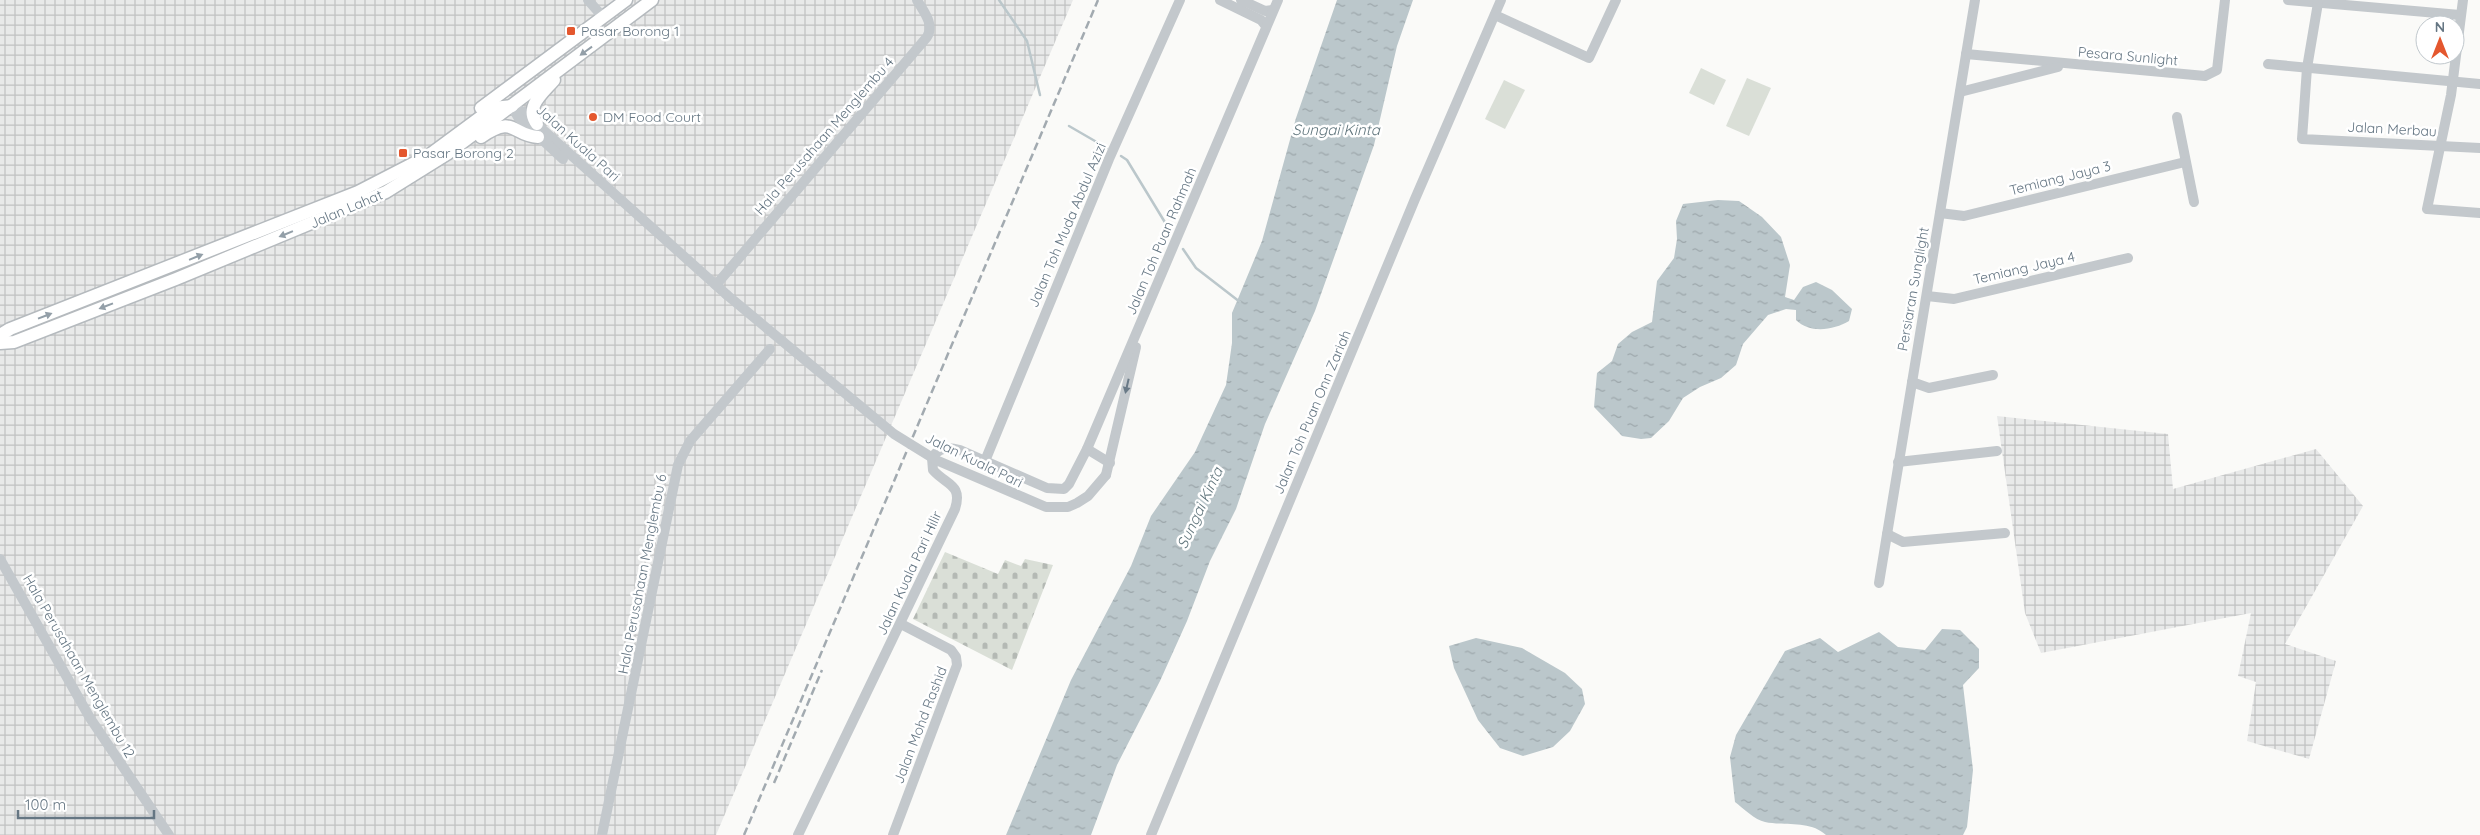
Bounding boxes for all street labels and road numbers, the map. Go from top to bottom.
street label: Pesara Sunlight [2077,43,2179,69]
street label: Hala Perusahaan Menglembu 4 [750,53,898,219]
street label: Jalan Kuala Pari [532,101,624,185]
street label: Jalan Merbau [2347,118,2437,140]
street label: Jalan Toh Muda Abdul Azizi [1024,140,1110,310]
street label: Temiang Jaya 3 [2008,157,2112,199]
street label: Jalan Toh Puan Rahmah [1122,164,1200,318]
street label: Jalan Lahat [307,186,385,232]
street label: Persiaran Sunglight [1893,225,1933,352]
street label: Temiang Jaya 4 [1971,248,2077,288]
street label: Jalan Toh Puan Onn Zariah [1269,327,1355,497]
street label: Jalan Kuala Pari [922,429,1026,491]
street label: Hala Perusahaan Menglembu 6 [614,472,670,676]
street label: Jalan Kuala Pari Hilir [872,507,946,638]
street label: Hala Perusahaan Menglembu 12 [19,571,139,761]
street label: Jalan Mohd Rashid [889,664,951,786]

